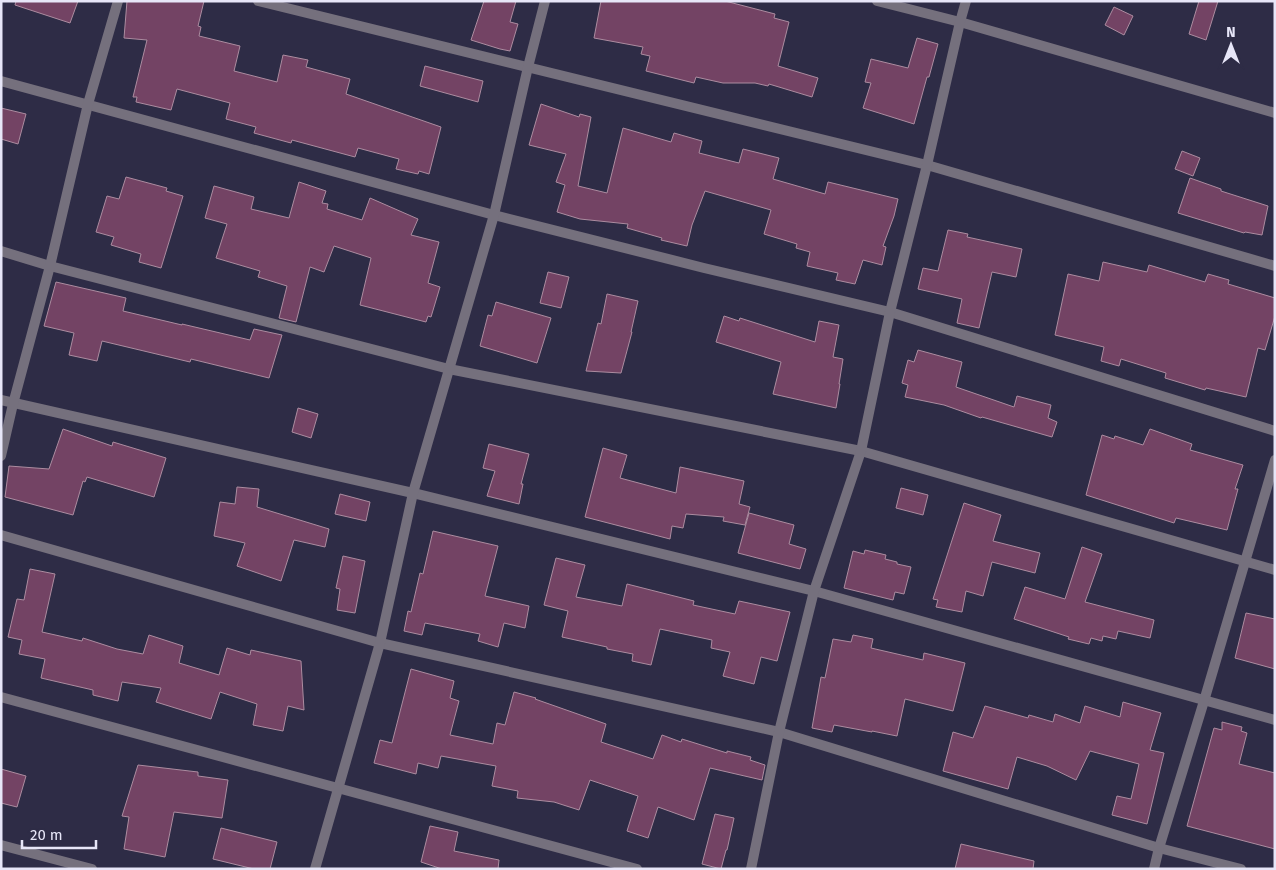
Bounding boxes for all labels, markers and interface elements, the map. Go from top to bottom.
north arrow [1206,20,1256,70]
text: N [1226,24,1236,41]
scale bar [22,818,96,850]
text: 20 m [30,826,63,844]

